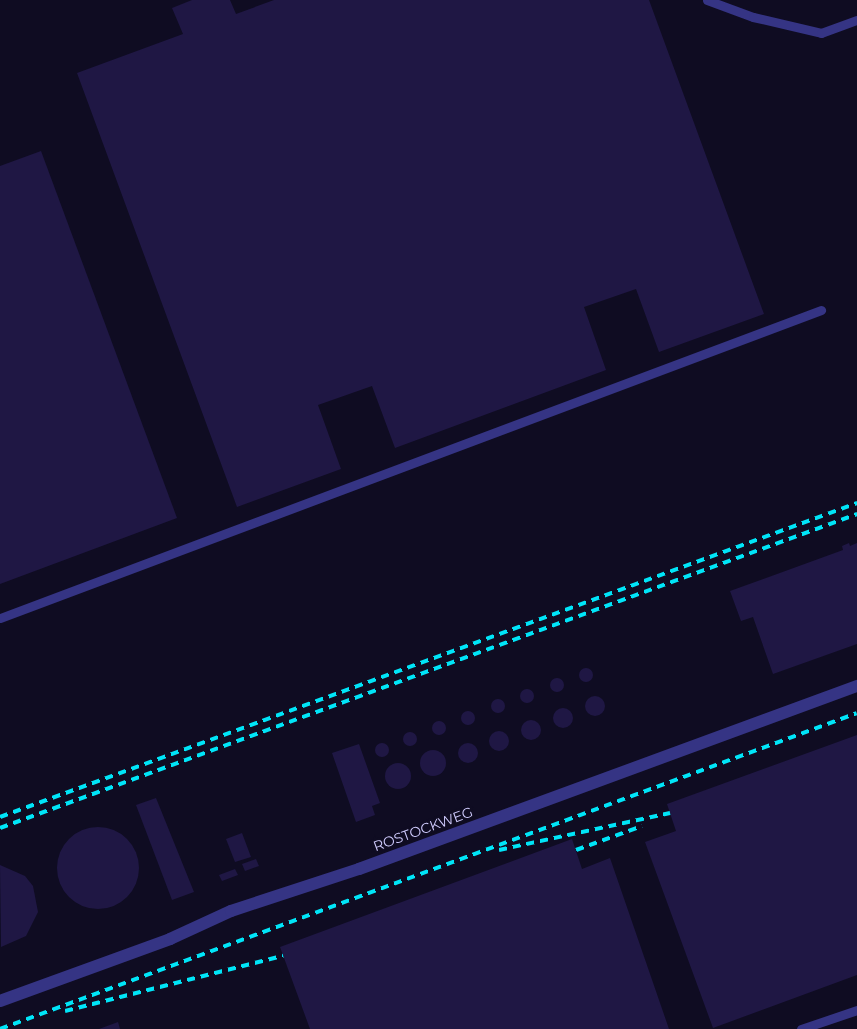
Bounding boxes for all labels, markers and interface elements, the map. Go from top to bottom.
street label: ROSTOCKWEG [371,803,475,855]

